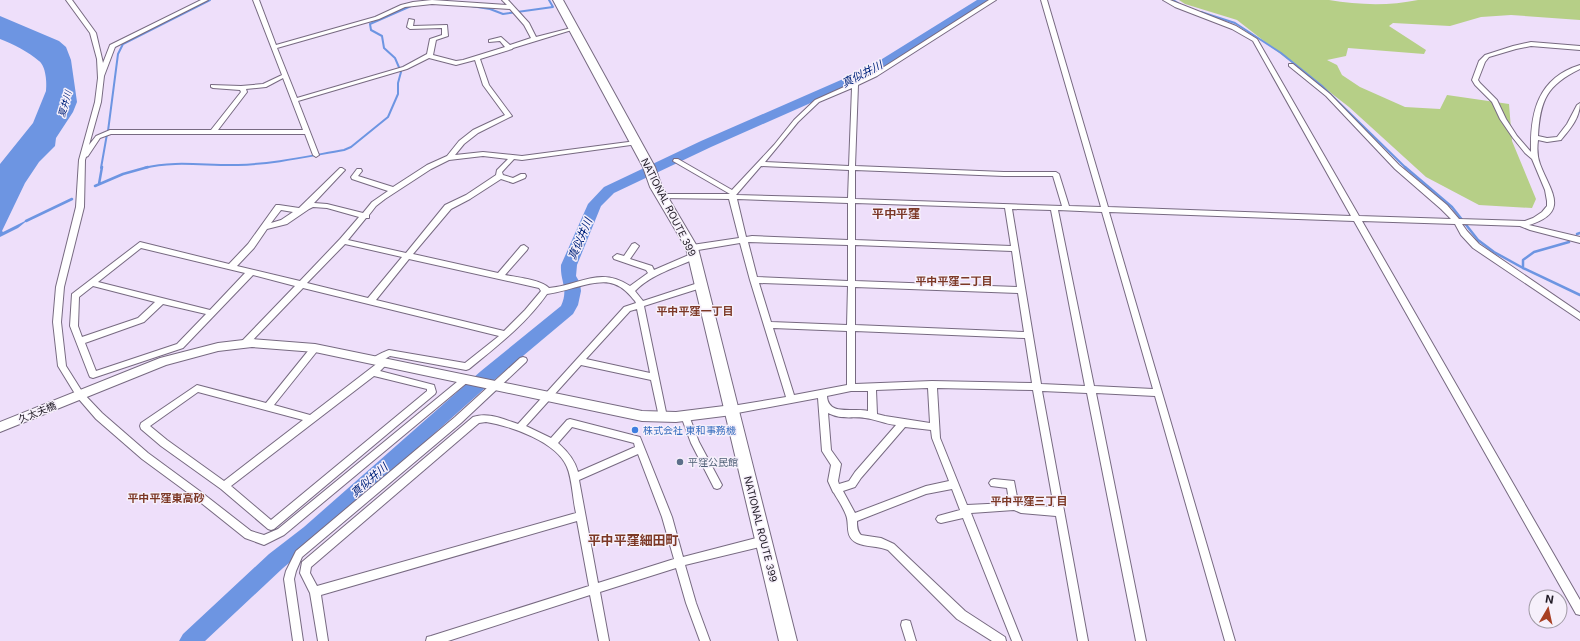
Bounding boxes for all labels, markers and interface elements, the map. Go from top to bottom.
water label: 真似井川 [839,57,886,90]
water label: 夏井川 [56,88,74,118]
street label: NATIONAL ROUTE 399 [639,156,699,258]
district label: 平中平窪 [872,206,920,221]
water label: 真似井川 [565,215,595,262]
district label: 平中平窪二丁目 [916,274,993,288]
district label: 平中平窪一丁目 [657,304,734,318]
street label: 久太夫橋 [16,399,58,425]
place label: 株式会社 東和事務機 [643,424,736,436]
marker: 株式会社 東和事務機 [630,425,640,435]
place label: 平窪公民館 [688,456,738,468]
marker: 平窪公民館 [675,457,685,467]
water label: 真似井川 [348,460,391,500]
street label: NATIONAL ROUTE 399 [742,475,780,583]
district label: 平中平窪東高砂 [128,491,205,505]
district label: 平中平窪三丁目 [991,494,1068,508]
district label: 平中平窪細田町 [587,532,679,548]
north arrow [1528,589,1568,629]
text: N [1544,592,1555,607]

